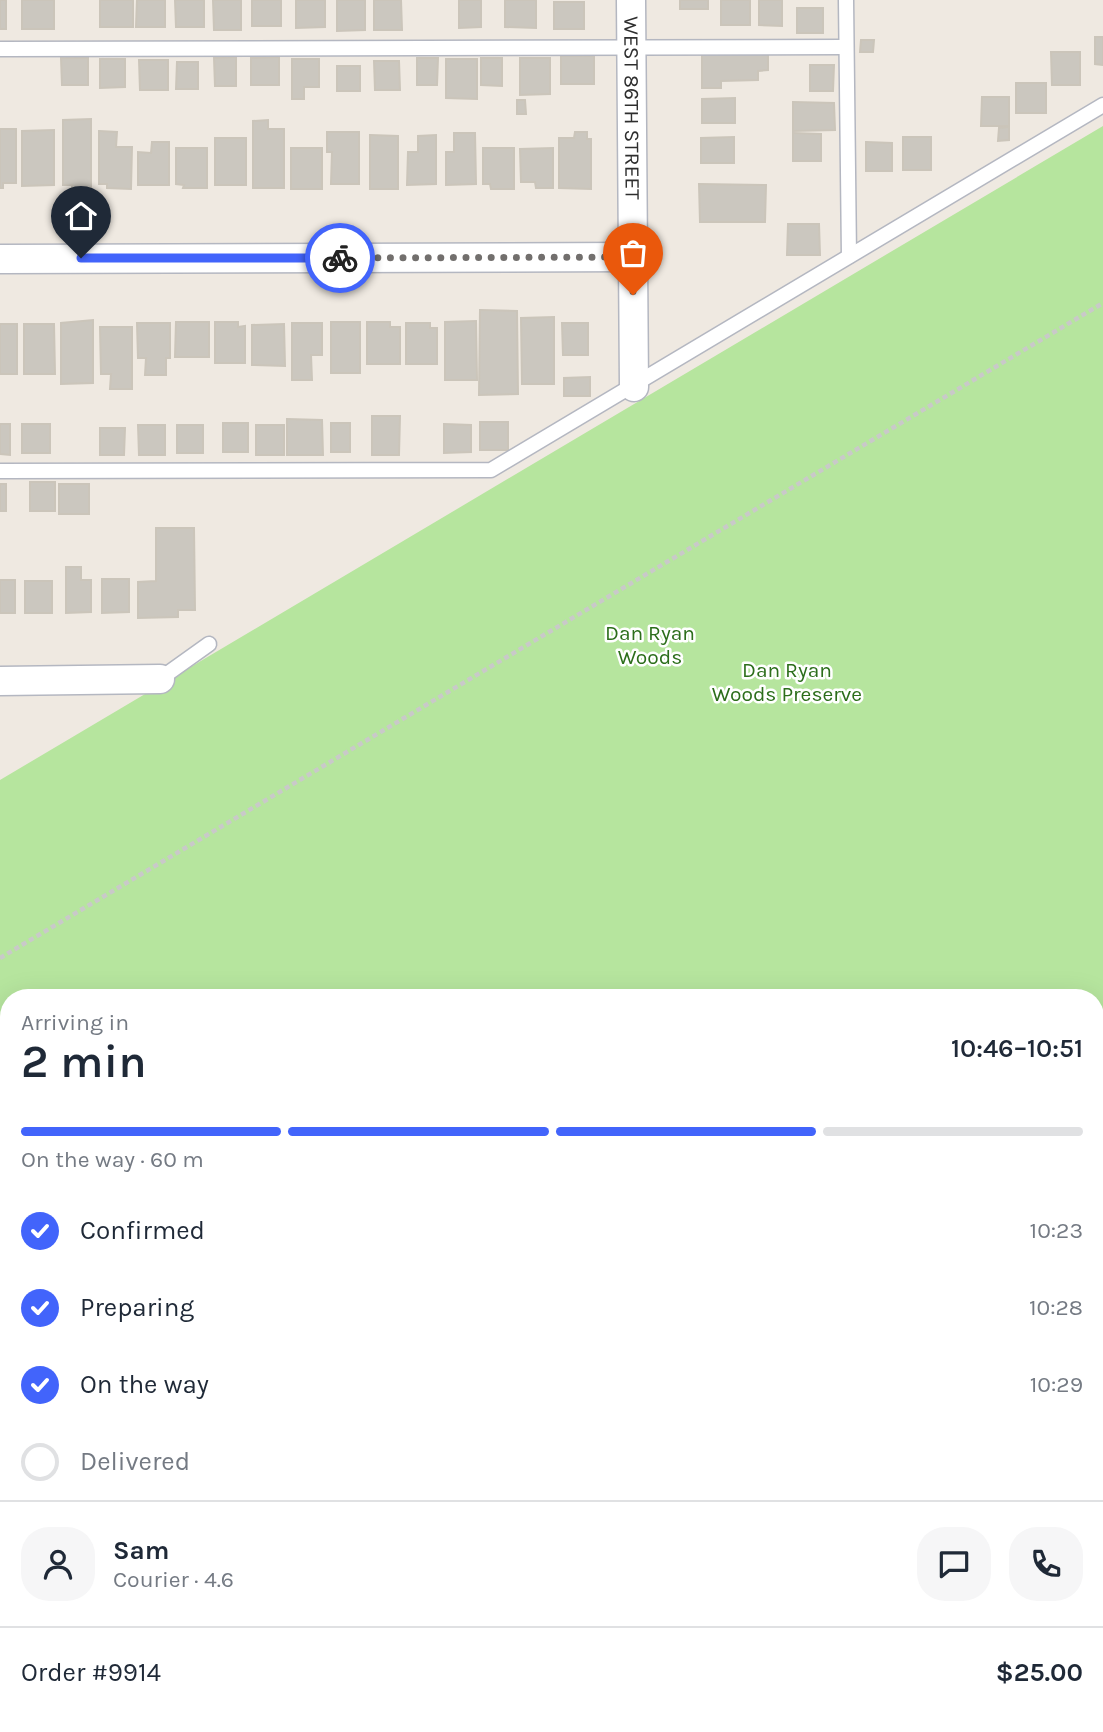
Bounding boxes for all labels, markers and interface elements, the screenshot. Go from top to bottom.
street label: WEST 86TH STREET [619,16,645,200]
pin [51,186,111,258]
icon: home [62,197,100,235]
courier [305,223,375,293]
pin [603,223,663,295]
icon: bag [614,234,652,272]
icon: bike [321,239,359,277]
park label: Dan Ryan Woods [605,621,695,669]
park label: Dan Ryan Woods Preserve [712,658,862,706]
text: Arriving in [21,1009,129,1036]
text: 10:46–10:51 [951,1033,1083,1064]
text: 2 min [21,1035,147,1089]
text: On the way · 60 m [21,1146,204,1173]
icon: check [21,1212,59,1250]
text: Confirmed [80,1215,205,1246]
text: 10:23 [1030,1217,1083,1244]
icon: check [21,1289,59,1327]
text: Preparing [80,1292,194,1323]
text: 10:28 [1029,1294,1083,1321]
icon: check [21,1366,59,1404]
text: On the way [80,1369,209,1400]
text: 10:29 [1030,1371,1083,1398]
text: Delivered [80,1446,190,1477]
button: person [21,1527,95,1601]
button: chat [917,1527,991,1601]
button: phone [1009,1527,1083,1601]
text: Sam [113,1535,169,1566]
text: Courier · 4.6 [113,1566,234,1593]
text: Order #9914 [21,1657,161,1688]
text: $25.00 [996,1657,1083,1688]

